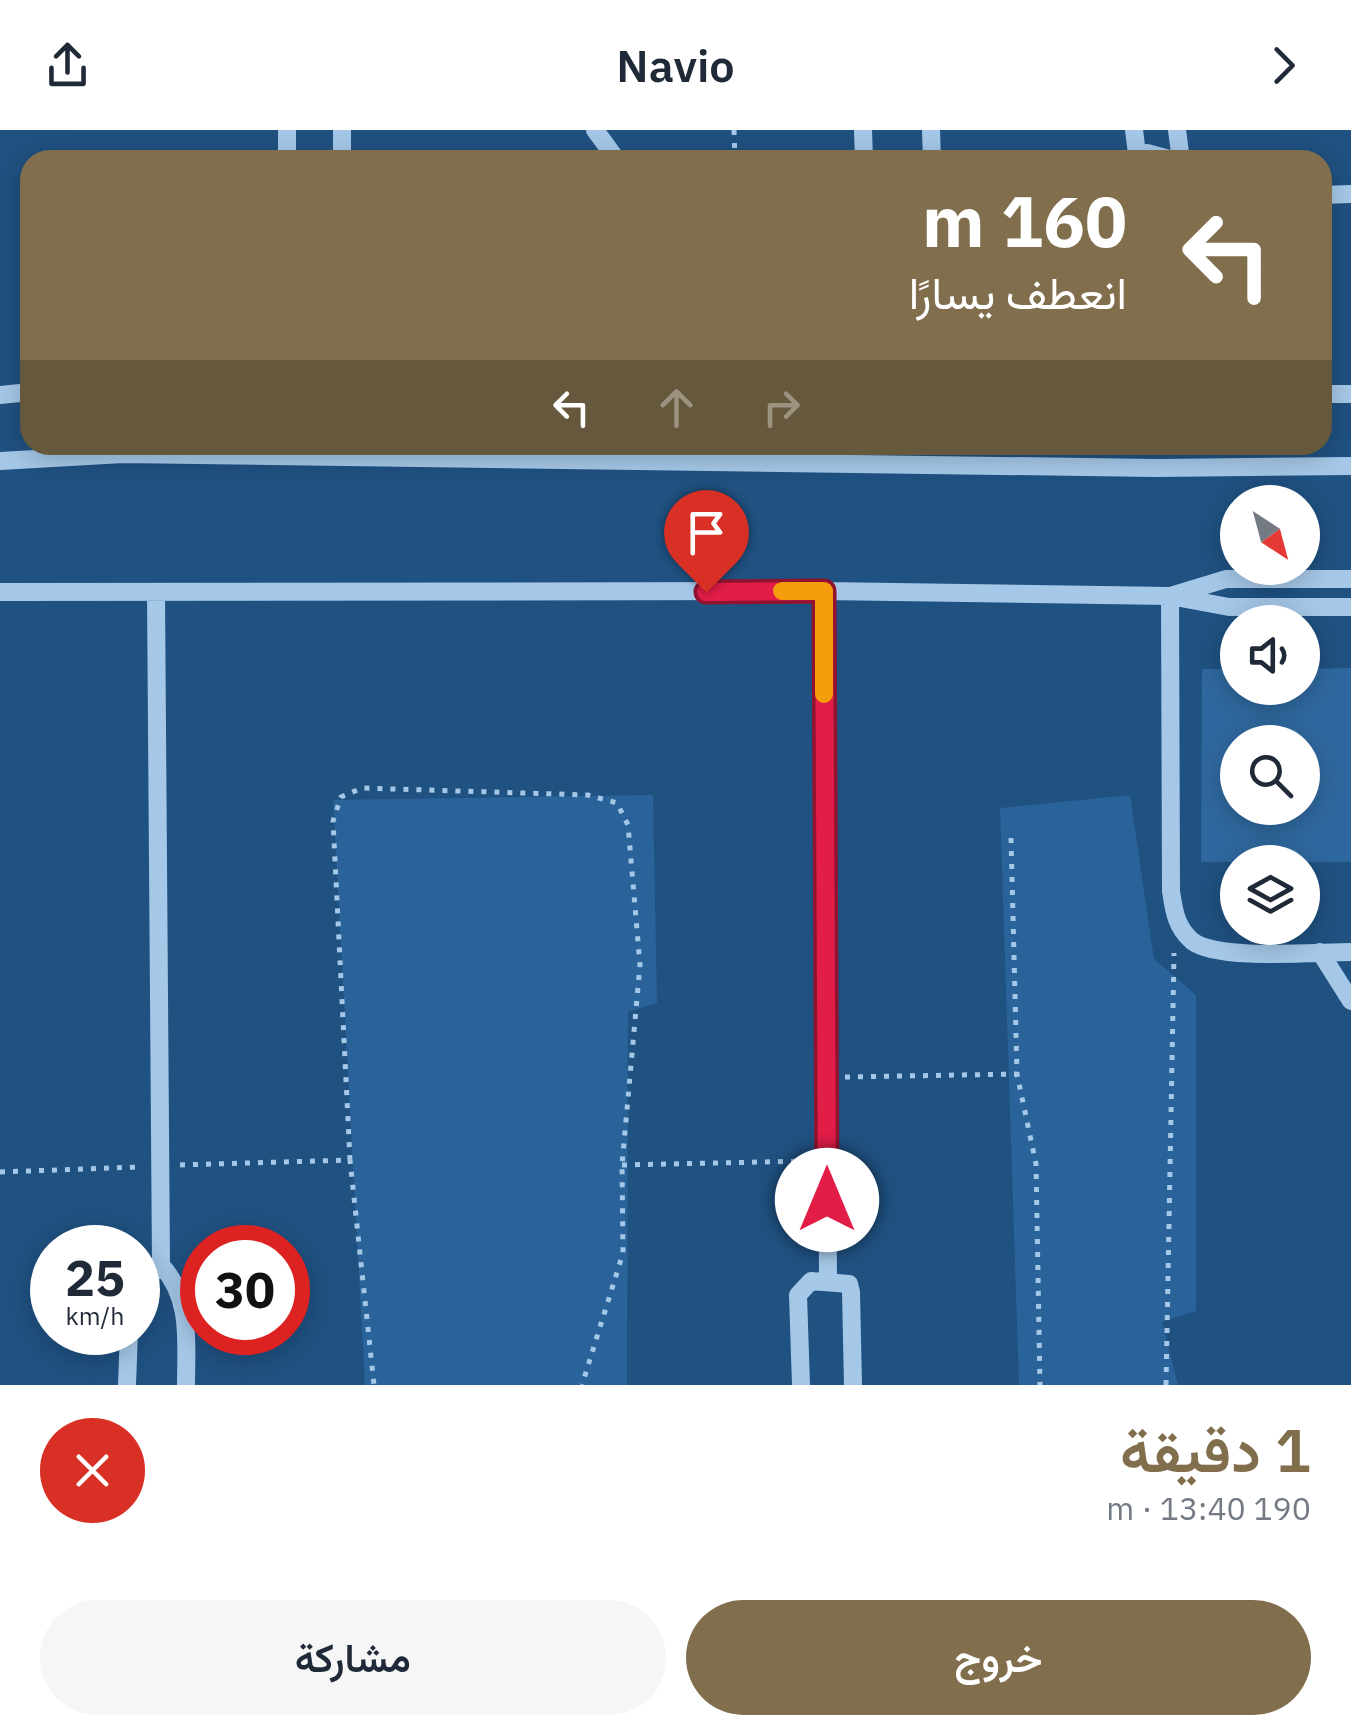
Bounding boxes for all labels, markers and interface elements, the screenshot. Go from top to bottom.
text: Navio [616,36,735,94]
icon: share [40,38,95,93]
icon: forward [1256,38,1311,93]
text: 160 m [922,175,1127,266]
icon: left [1162,190,1292,320]
text: انعطف يسارًا [909,263,1127,321]
icon: left [544,380,599,435]
icon: ahead [649,380,704,435]
icon: right [754,380,809,435]
north arrow [1220,485,1320,585]
map controls [1220,485,1320,945]
pin [664,490,749,593]
icon: arrive [679,505,734,560]
button: sound [1220,605,1320,705]
button: search [1220,725,1320,825]
button: layers [1220,845,1320,945]
position arrow [775,1148,879,1252]
speed limit sign: 30 [180,1225,310,1355]
text: 25 [65,1245,125,1310]
text: km/h [66,1299,124,1332]
text: 1 دقيقة [1120,1410,1311,1489]
button: close [40,1418,145,1523]
text: 190 m · 13:40 [1106,1487,1311,1529]
button: مشاركة [40,1600,666,1715]
button: خروج [686,1600,1311,1715]

